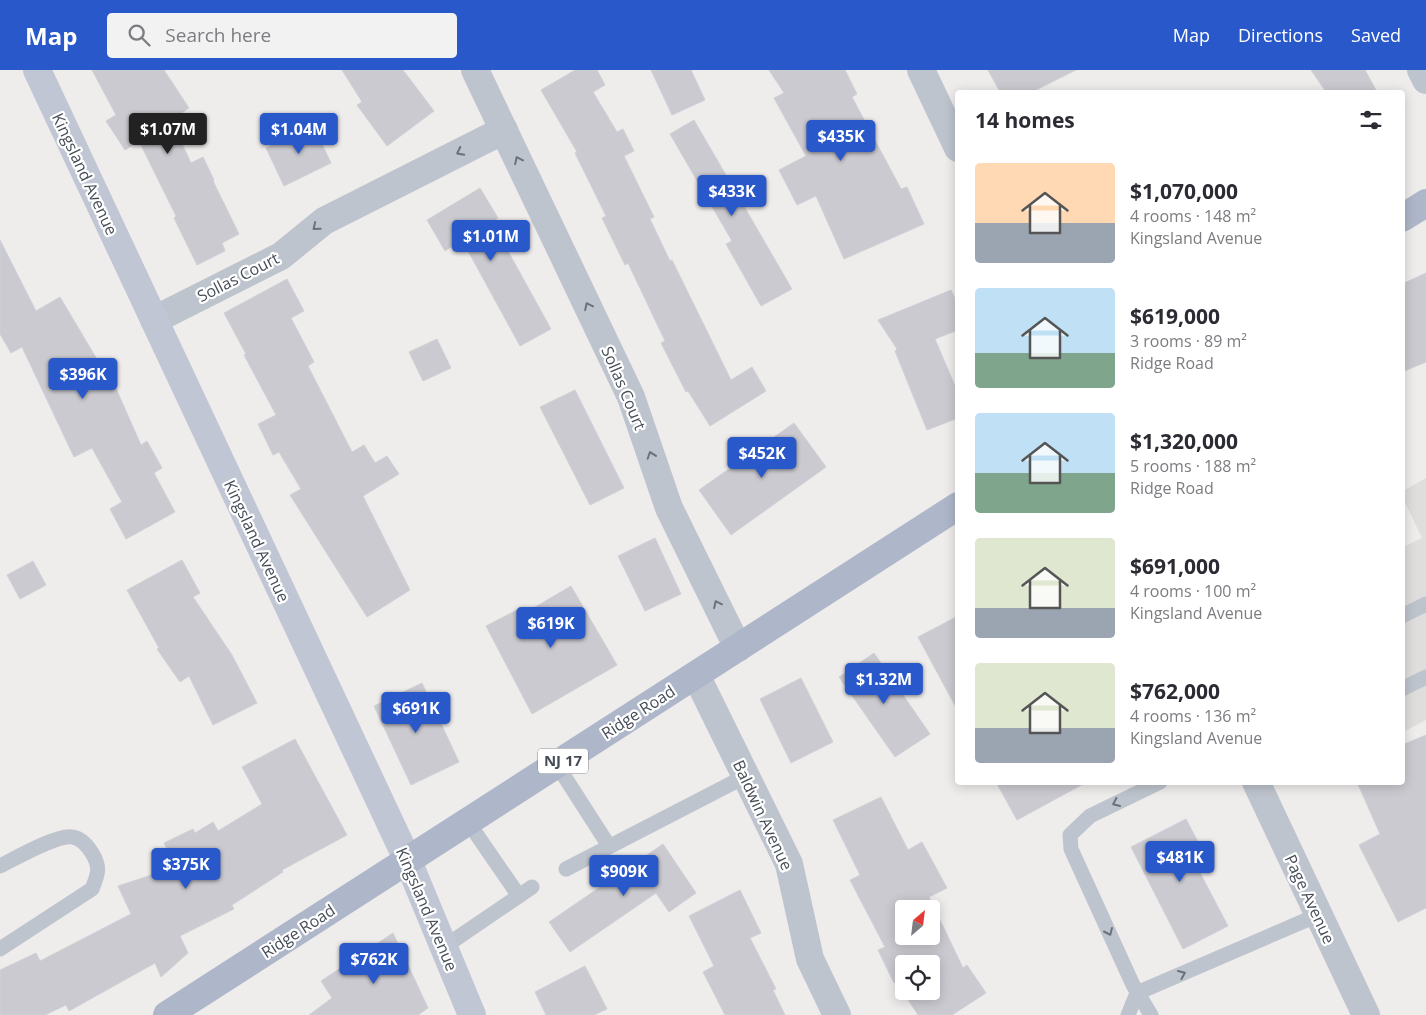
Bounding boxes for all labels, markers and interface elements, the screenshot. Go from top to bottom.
search box [107,13,457,58]
text: Map [25,19,77,52]
icon: search [125,21,153,49]
text: Search here [165,22,271,48]
text: Map [1173,23,1210,47]
text: Directions [1238,23,1323,47]
text: Saved [1351,23,1401,47]
text: 14 homes [975,106,1075,134]
icon: filters [1357,106,1385,134]
street label: Kingsland Avenue [47,109,123,239]
pin: $1.07M [127,112,209,155]
pin: $1.04M [258,112,340,155]
text: $1.07M [140,118,196,140]
text: $1.04M [271,118,327,140]
pin: $435K [806,119,876,162]
text: $435K [817,125,865,147]
one-way arrow [456,146,465,156]
one-way arrow [514,156,524,165]
pin: $433K [697,174,767,217]
text: $1,070,000 [1130,177,1238,205]
text: $433K [708,180,756,202]
icon: home [1015,183,1075,243]
text: 4 rooms · 148 m² [1130,205,1256,227]
pin: $1.01M [450,220,532,262]
one-way arrow [313,222,322,231]
text: $1.01M [463,225,519,247]
text: Kingsland Avenue [1130,227,1262,249]
street label: Sollas Court [193,247,283,307]
one-way arrow [584,302,594,311]
text: $619,000 [1130,302,1220,330]
icon: home [1015,308,1075,368]
text: 3 rooms · 89 m² [1130,330,1247,352]
street label: Sollas Court [597,343,652,433]
text: Ridge Road [1130,352,1214,374]
pin: $396K [48,358,118,400]
text: $396K [59,363,107,385]
text: $1,320,000 [1130,427,1238,455]
icon: home [1015,433,1075,493]
pin: $452K [727,436,797,479]
text: $452K [738,442,786,464]
one-way arrow [647,452,657,460]
text: 5 rooms · 188 m² [1130,455,1256,477]
street label: Kingsland Avenue [219,476,295,606]
text: Ridge Road [1130,477,1214,499]
text: $691,000 [1130,552,1220,580]
icon: home [1015,558,1075,618]
text: 4 rooms · 100 m² [1130,580,1256,602]
one-way arrow [713,600,723,609]
text: Kingsland Avenue [1130,602,1262,624]
pin: $619K [516,606,586,649]
text: $619K [527,612,575,634]
pin: $1.32M [843,662,925,705]
text: $1.32M [856,668,912,690]
text: $762,000 [1130,677,1220,705]
street label: Ridge Road [597,680,679,744]
icon: home [1015,683,1075,743]
pin: $691K [381,692,451,734]
text: $691K [392,697,440,719]
text: 4 rooms · 136 m² [1130,705,1256,727]
text: Kingsland Avenue [1130,727,1262,749]
road number: NJ 17 [538,748,588,774]
street label: Baldwin Avenue [728,756,798,874]
one-way arrow [1112,797,1121,808]
pin: $481K [1145,840,1215,883]
street label: Kingsland Avenue [391,844,463,974]
text: $481K [1156,846,1204,868]
pin: $375K [151,848,221,890]
street label: Page Avenue [1280,851,1340,947]
text: $375K [162,853,210,875]
pin: $909K [589,854,659,897]
text: $909K [600,860,648,882]
street label: Ridge Road [257,899,339,963]
north arrow [895,900,940,945]
map controls [895,900,940,1000]
one-way arrow [1102,927,1112,936]
pin: $762K [339,942,409,985]
text: $762K [350,948,398,970]
button: locate [895,955,940,1000]
one-way arrow [1177,969,1186,980]

